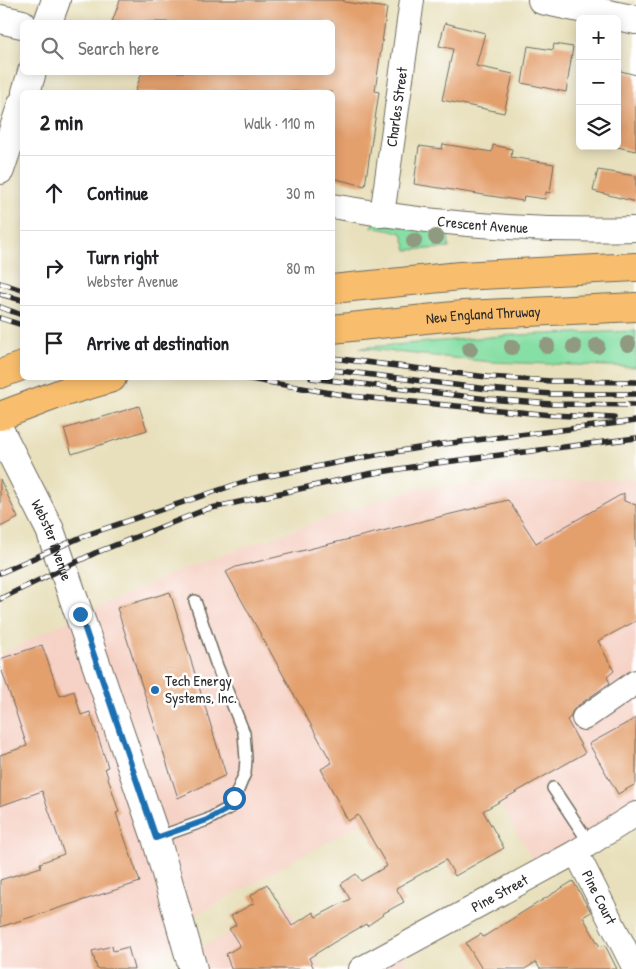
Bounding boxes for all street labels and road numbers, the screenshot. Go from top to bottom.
street label: Charles Street [381,65,413,148]
street label: Crescent Avenue [436,210,529,238]
street label: New England Thruway [425,300,541,329]
street label: Webster Avenue [26,496,78,583]
street label: Pine Court [577,867,622,929]
street label: Pine Street [467,869,532,917]

